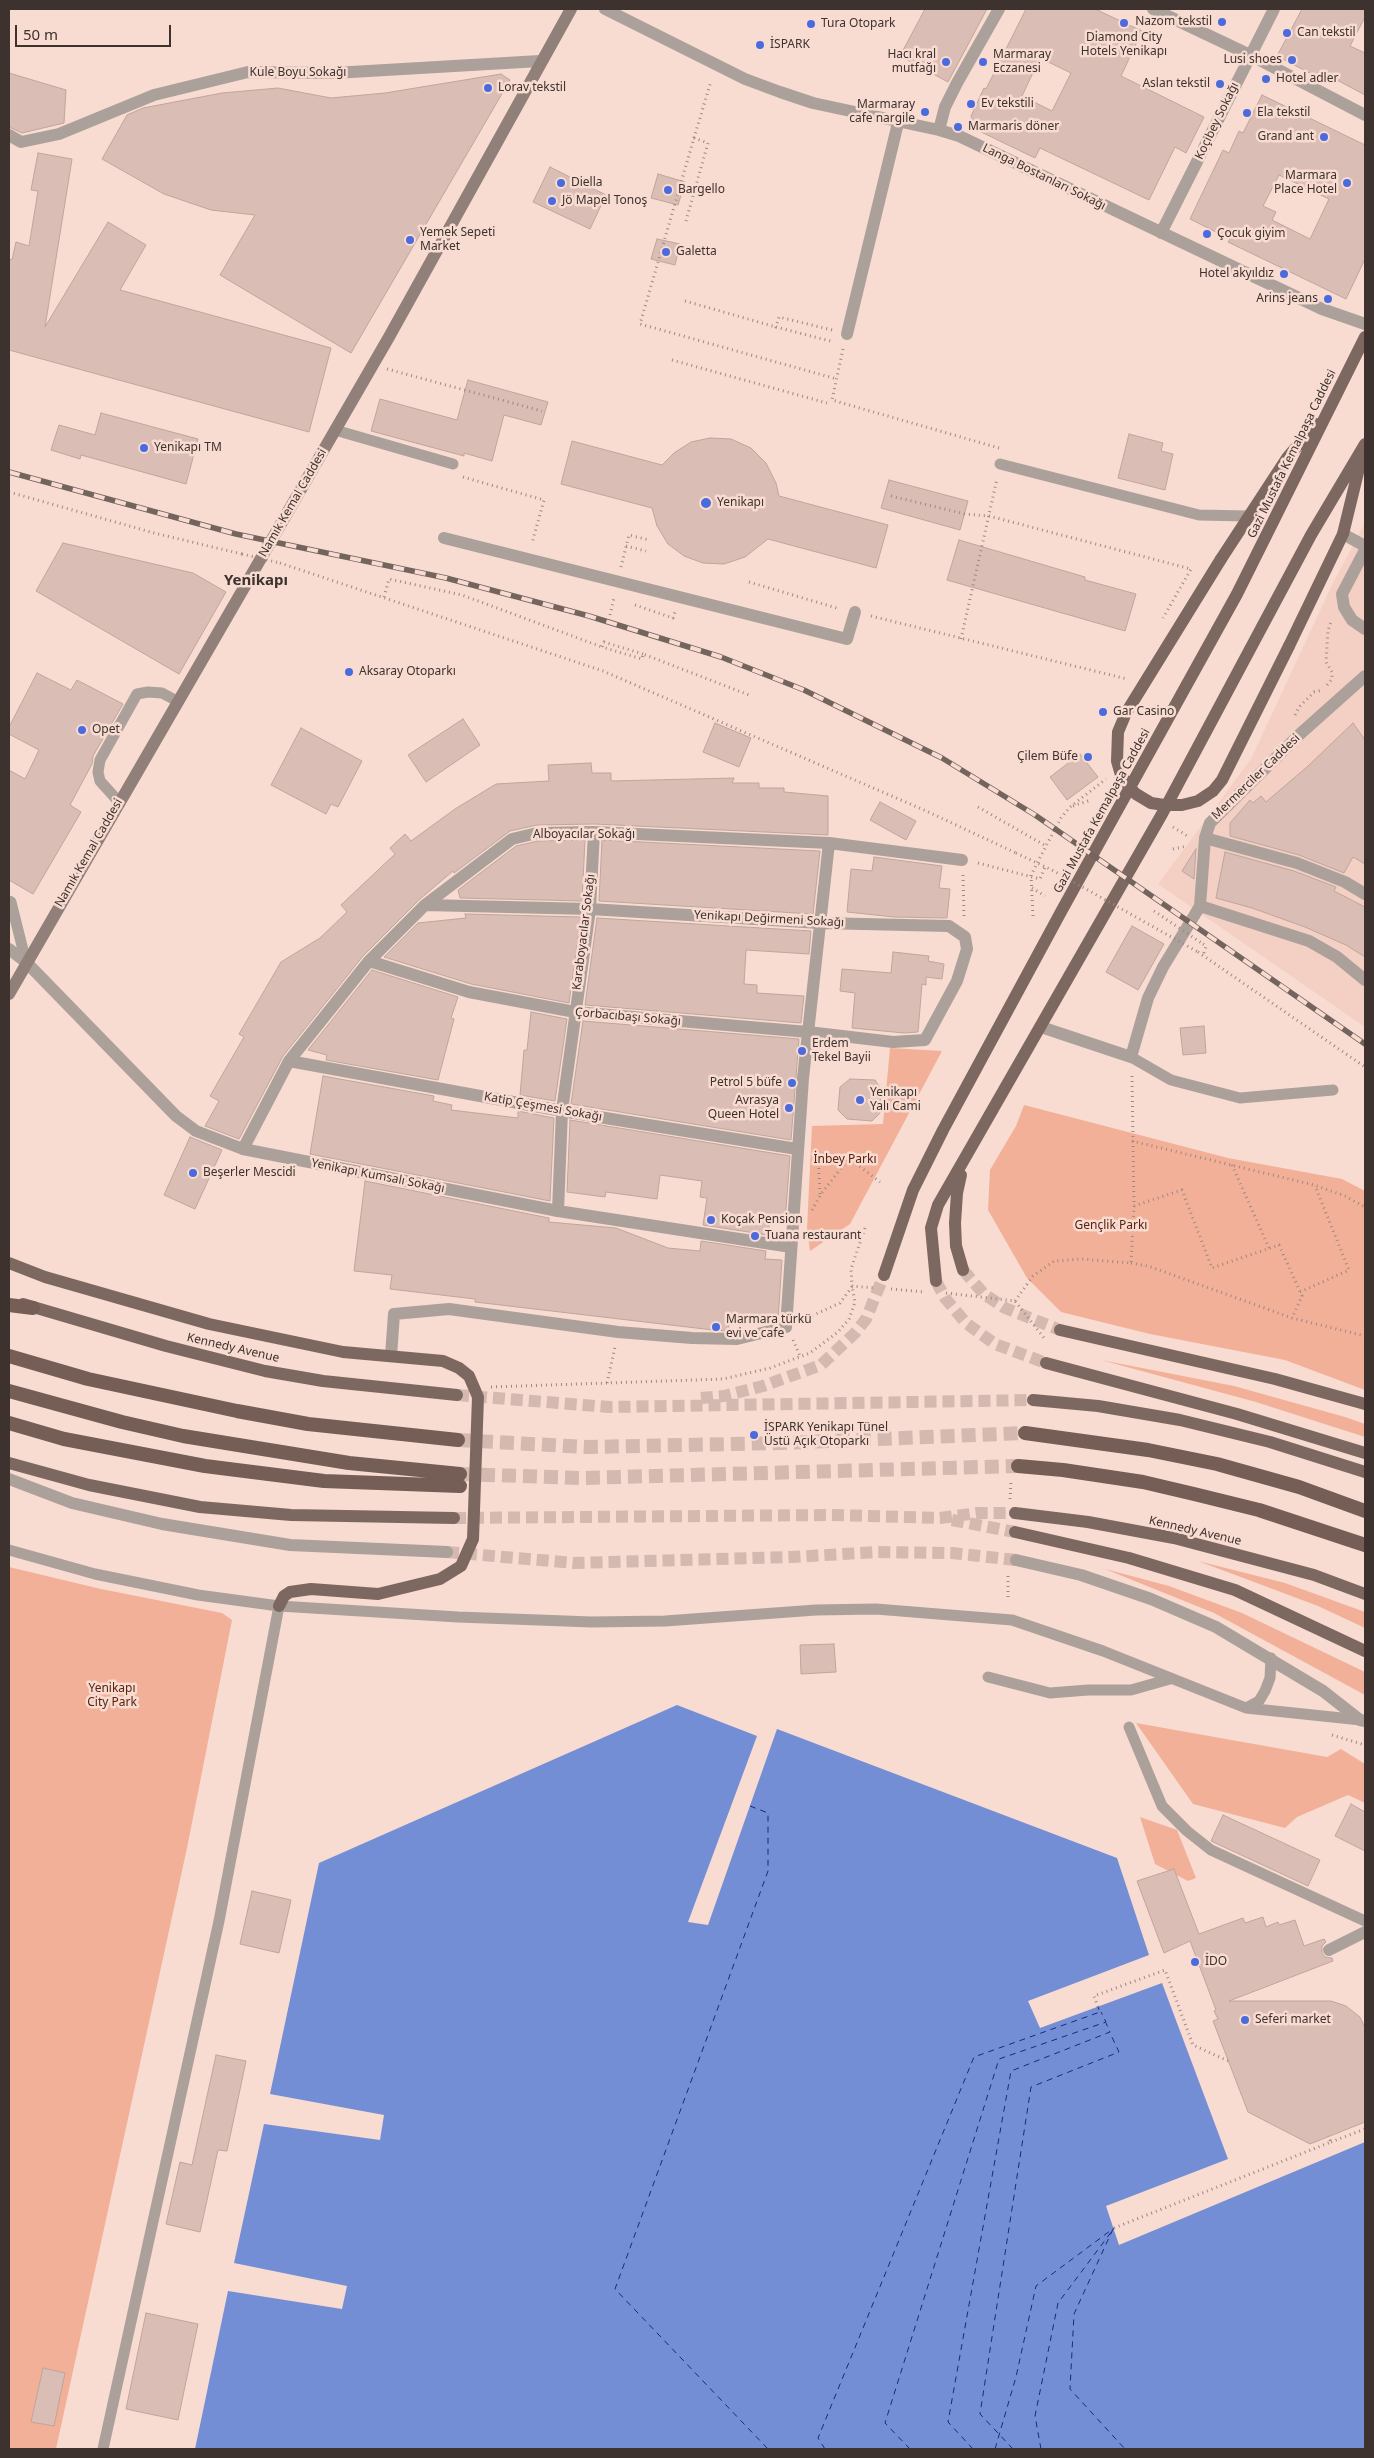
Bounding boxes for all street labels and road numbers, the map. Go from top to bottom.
street label: Kule Boyu Sokağı [250,66,346,80]
street label: Koçibey Sokağı [1192,80,1242,162]
street label: Langa Bostanları Sokağı [980,141,1108,213]
street label: Gazi Mustafa Kemalpaşa Caddesi [1245,367,1339,541]
street label: Namık Kemal Caddesi [256,446,330,560]
street label: Gazi Mustafa Kemalpaşa Caddesi [1051,726,1153,896]
street label: Mermerciler Caddesi [1209,731,1303,823]
street label: Namık Kemal Caddesi [52,796,126,910]
street label: Alboyacılar Sokağı [533,828,635,842]
street label: Karaboyacılar Sokağı [570,873,598,991]
street label: Yenikapı Değirmeni Sokağı [694,908,844,930]
street label: Çorbacıbaşı Sokağı [574,1005,682,1029]
street label: Katip Çeşmesi Sokağı [483,1090,603,1124]
street label: Yenikapı Kumsalı Sokağı [310,1156,446,1196]
street label: Kennedy Avenue [185,1330,281,1366]
street label: Kennedy Avenue [1147,1513,1243,1549]

